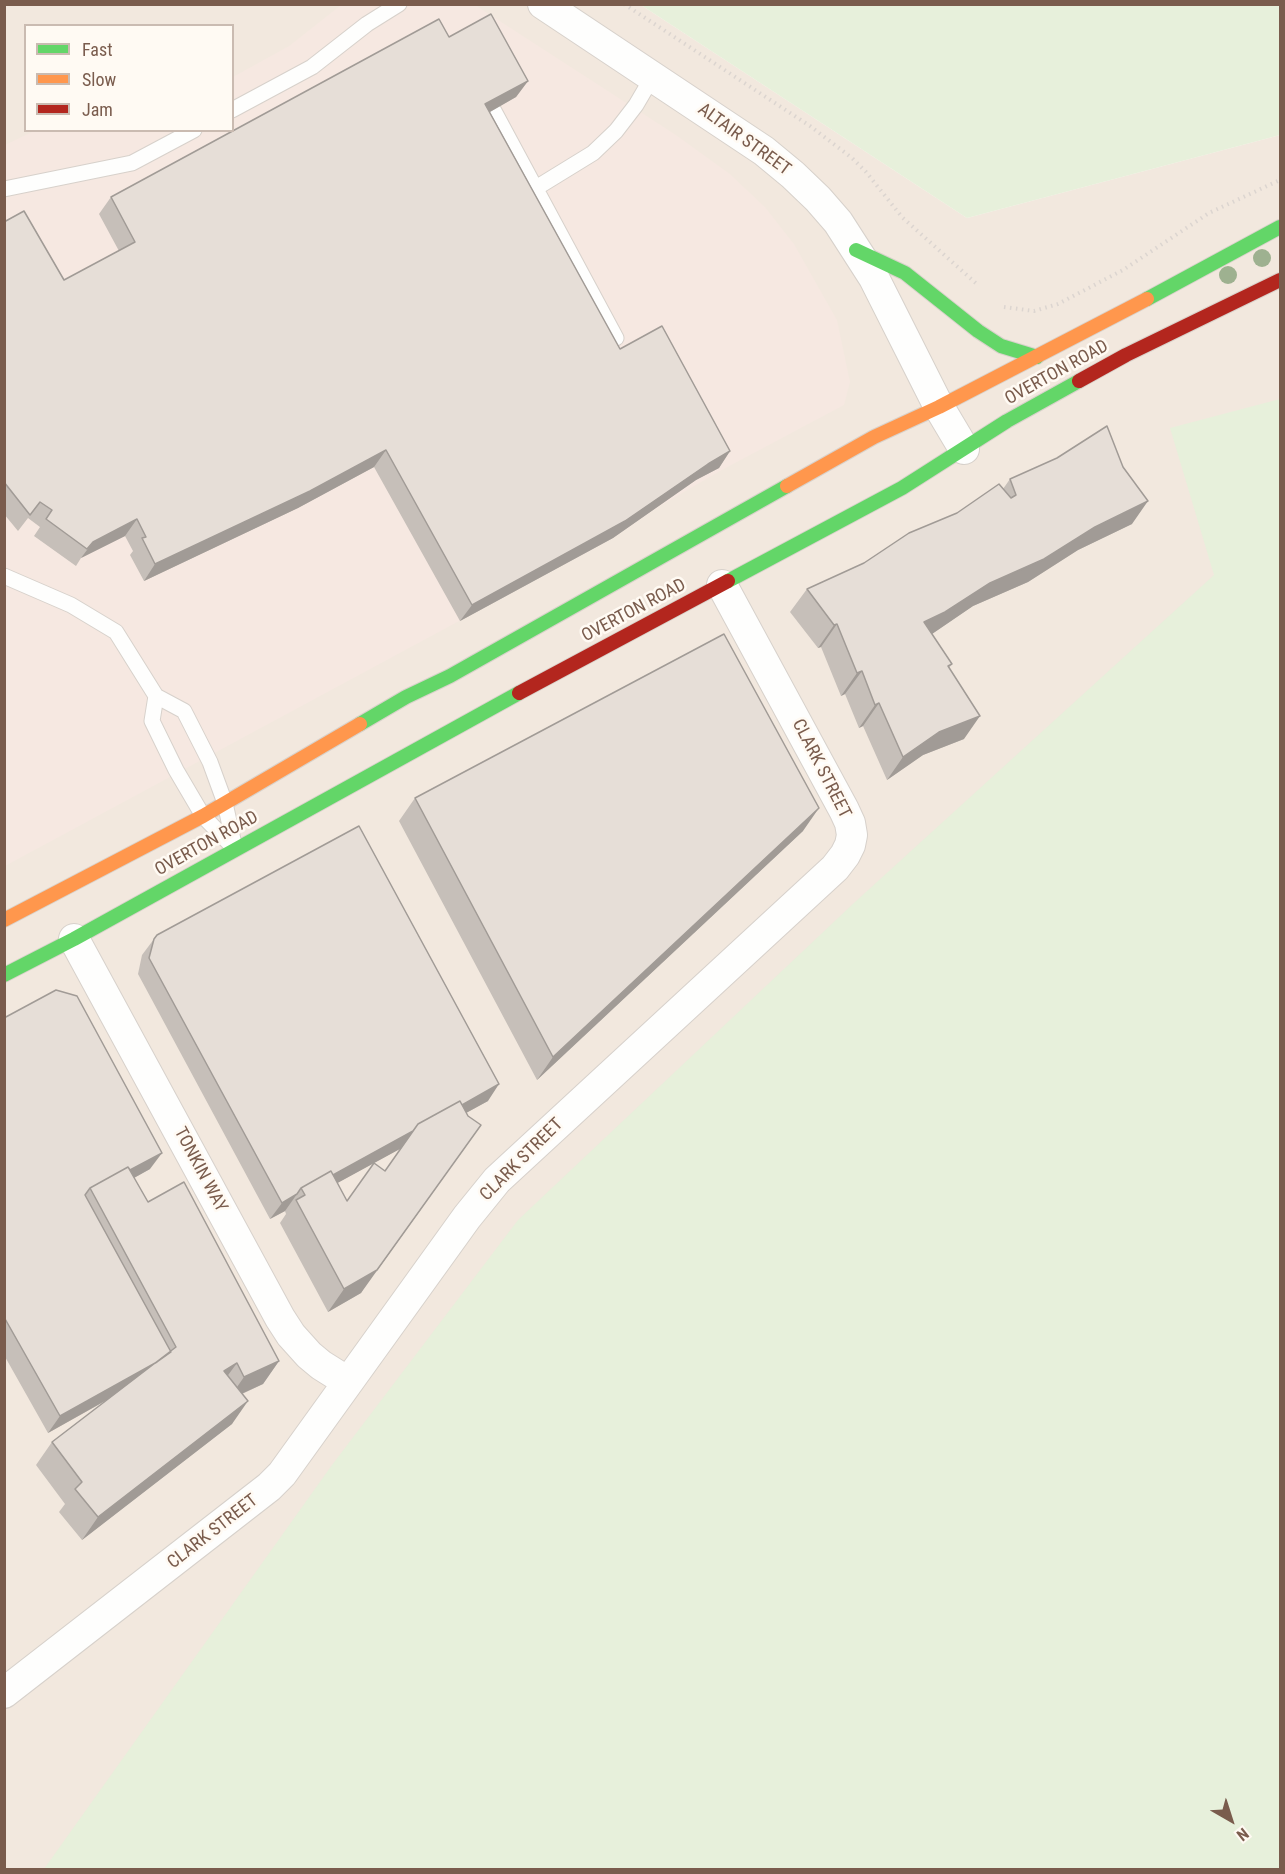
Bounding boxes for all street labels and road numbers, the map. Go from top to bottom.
street label: ALTAIR STREET [693,99,795,181]
street label: OVERTON ROAD [1002,336,1112,410]
street label: OVERTON ROAD [578,575,690,647]
street label: CLARK STREET [787,716,855,822]
street label: OVERTON ROAD [152,807,262,881]
street label: CLARK STREET [476,1114,568,1206]
street label: TONKIN WAY [169,1124,231,1216]
street label: CLARK STREET [164,1490,262,1574]

